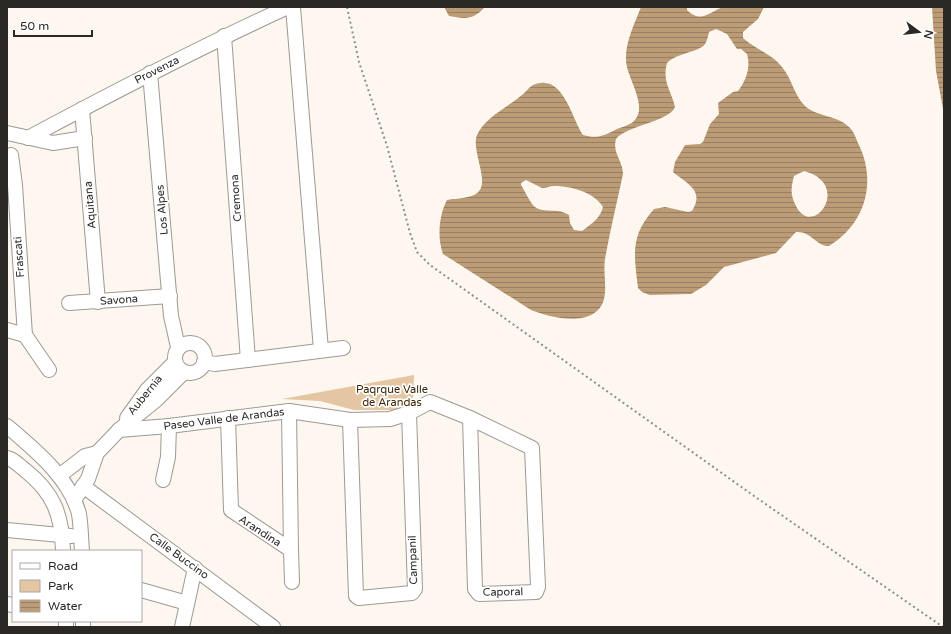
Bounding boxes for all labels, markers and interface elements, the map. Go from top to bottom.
scale bar [14,12,92,38]
north arrow [899,12,939,52]
text: 50 m [20,19,49,33]
text: N [921,29,936,40]
street label: Provenza [133,53,181,87]
street label: Cremona [228,174,244,222]
street label: Aquitana [81,181,99,229]
street label: Los Alpes [153,184,171,236]
street label: Frascati [11,236,27,278]
street label: Savona [99,292,139,308]
street label: Aubernia [125,372,165,418]
park label: Paqrque Valle de Arandas [356,383,428,409]
street label: Paseo Valle de Arandas [163,405,285,433]
street label: Arandina [236,513,284,549]
street label: Calle Buccino [147,530,212,582]
street label: Campanil [406,535,420,585]
legend [12,550,142,622]
text: Road [48,559,78,573]
text: Park [48,579,74,593]
street label: Caporal [483,585,523,599]
text: Water [48,599,83,613]

